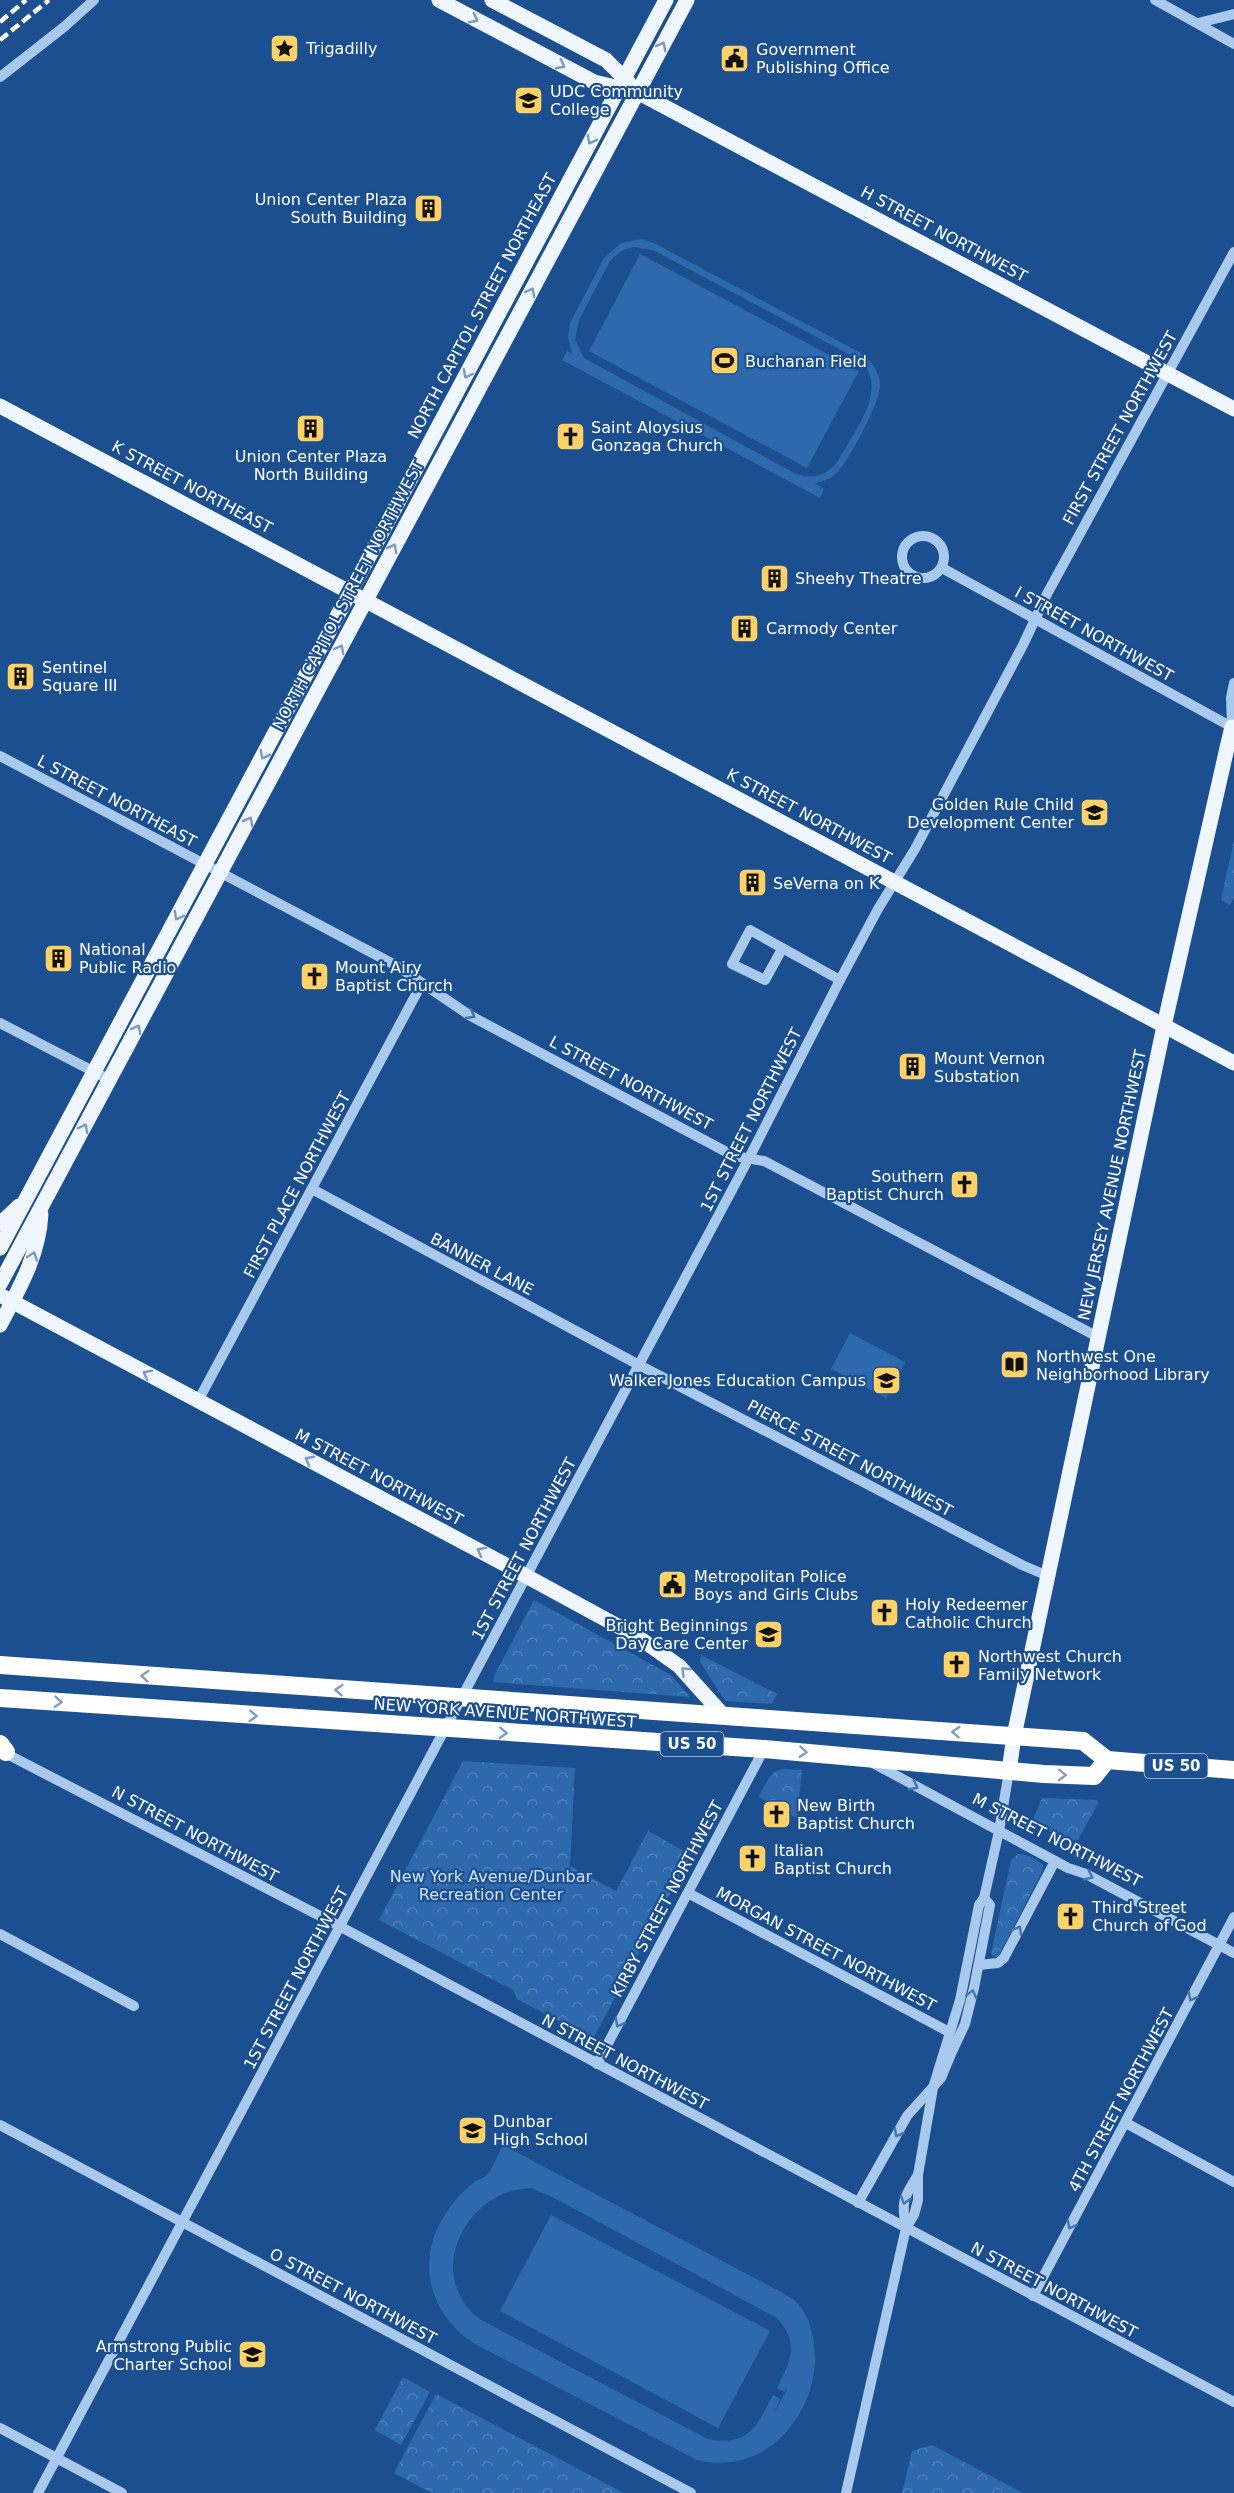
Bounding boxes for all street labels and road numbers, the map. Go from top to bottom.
street label: NORTH CAPITOL STREET NORTHEAST [404,170,560,442]
street label: H STREET NORTHWEST [858,182,1031,286]
street label: FIRST STREET NORTHWEST [1059,328,1181,528]
street label: K STREET NORTHEAST [109,437,276,538]
street label: NORTH CAPITOL STREET NORTHWEST [269,457,428,733]
street label: I STREET NORTHWEST [1012,583,1177,686]
street label: L STREET NORTHEAST [34,751,200,851]
street label: K STREET NORTHWEST [723,764,895,868]
street label: 1ST STREET NORTHWEST [696,1025,806,1215]
street label: L STREET NORTHWEST [546,1032,716,1134]
street label: NEW JERSEY AVENUE NORTHWEST [1074,1048,1150,1322]
street label: FIRST PLACE NORTHWEST [240,1088,354,1281]
street label: BANNER LANE [427,1229,537,1299]
street label: PIERCE STREET NORTHWEST [744,1396,956,1520]
street label: M STREET NORTHWEST [292,1425,466,1529]
street label: 1ST STREET NORTHWEST [468,1455,580,1643]
street label: NEW YORK AVENUE NORTHWEST [373,1694,637,1732]
road number: US 50 [660,1732,724,1756]
road number: US 50 [1144,1754,1208,1778]
street label: N STREET NORTHWEST [109,1782,281,1886]
street label: M STREET NORTHWEST [969,1789,1145,1891]
street label: KIRBY STREET NORTHWEST [607,1797,727,2000]
street label: MORGAN STREET NORTHWEST [713,1883,939,2015]
street label: 1ST STREET NORTHWEST [240,1884,352,2072]
street label: 4TH STREET NORTHWEST [1064,2005,1178,2195]
street label: N STREET NORTHWEST [539,2010,711,2114]
street label: N STREET NORTHWEST [968,2238,1140,2342]
street label: O STREET NORTHWEST [266,2244,440,2348]

